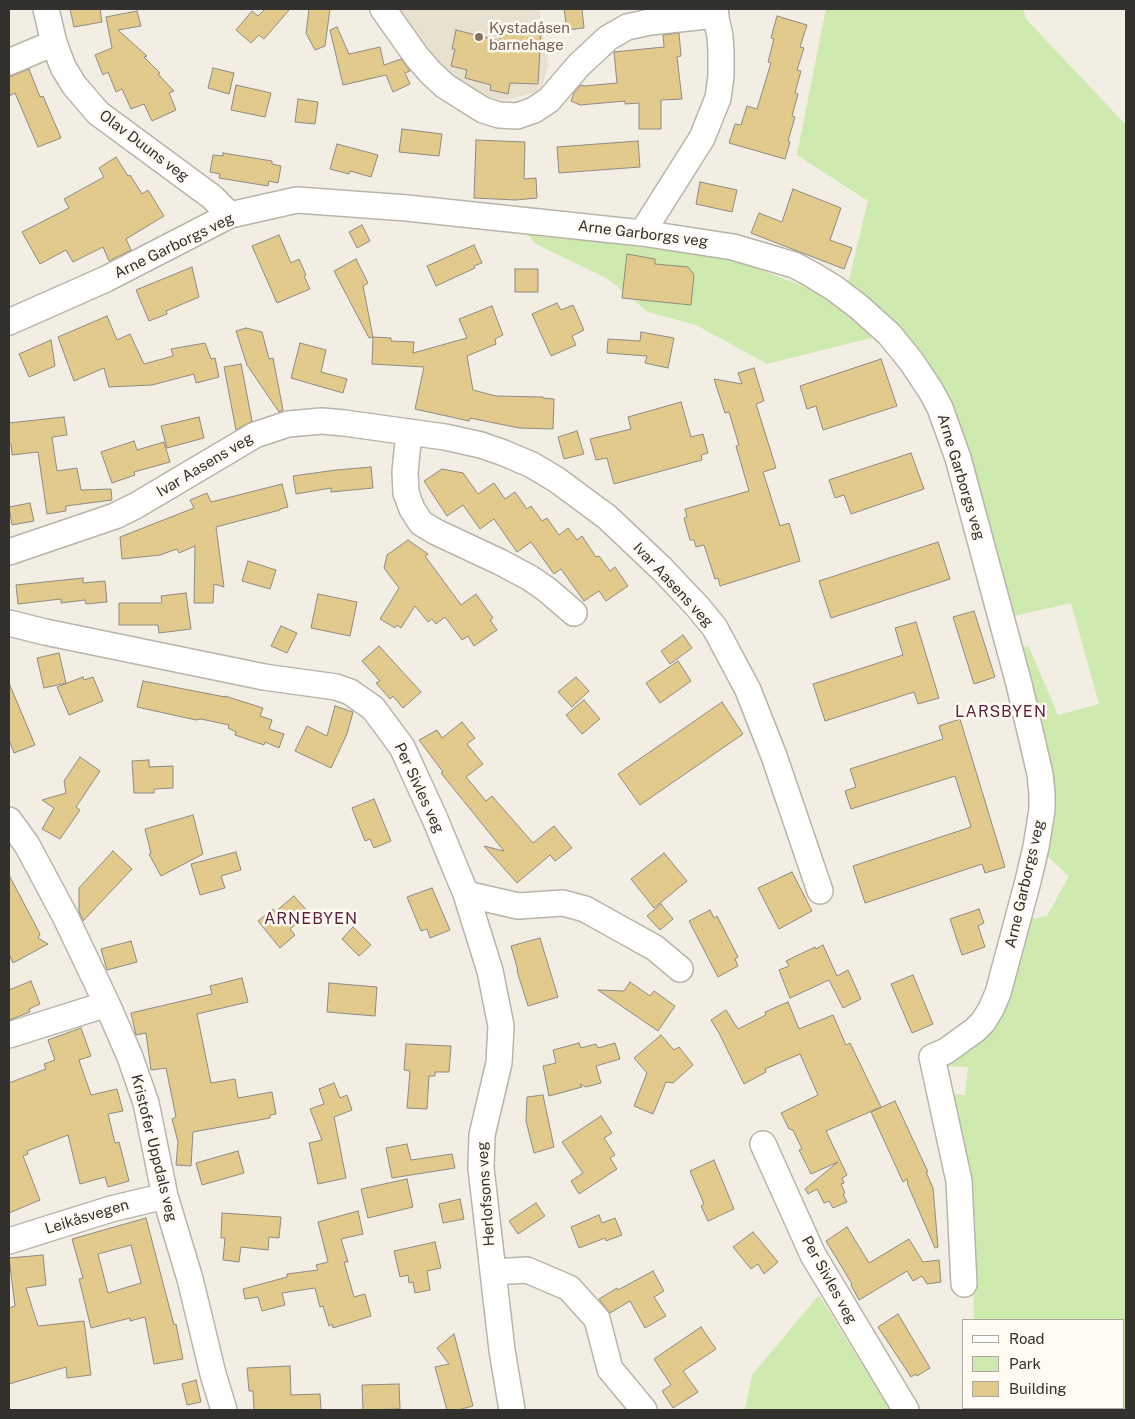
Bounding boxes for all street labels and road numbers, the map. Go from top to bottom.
street label: Olav Duuns veg [96,106,192,186]
street label: Arne Garborgs veg [111,209,237,283]
street label: Arne Garborgs veg [577,217,709,251]
street label: Arne Garborgs veg [933,412,989,542]
street label: Ivar Aasens veg [153,429,257,501]
street label: Ivar Aasens veg [629,539,717,631]
street label: Per Sivles veg [390,740,448,836]
street label: Arne Garborgs veg [1001,818,1049,950]
street label: Kristofer Uppdals veg [127,1072,181,1224]
street label: Herlofsons veg [473,1141,499,1247]
street label: Leikåsvegen [43,1196,131,1238]
street label: Per Sivles veg [797,1233,861,1327]

